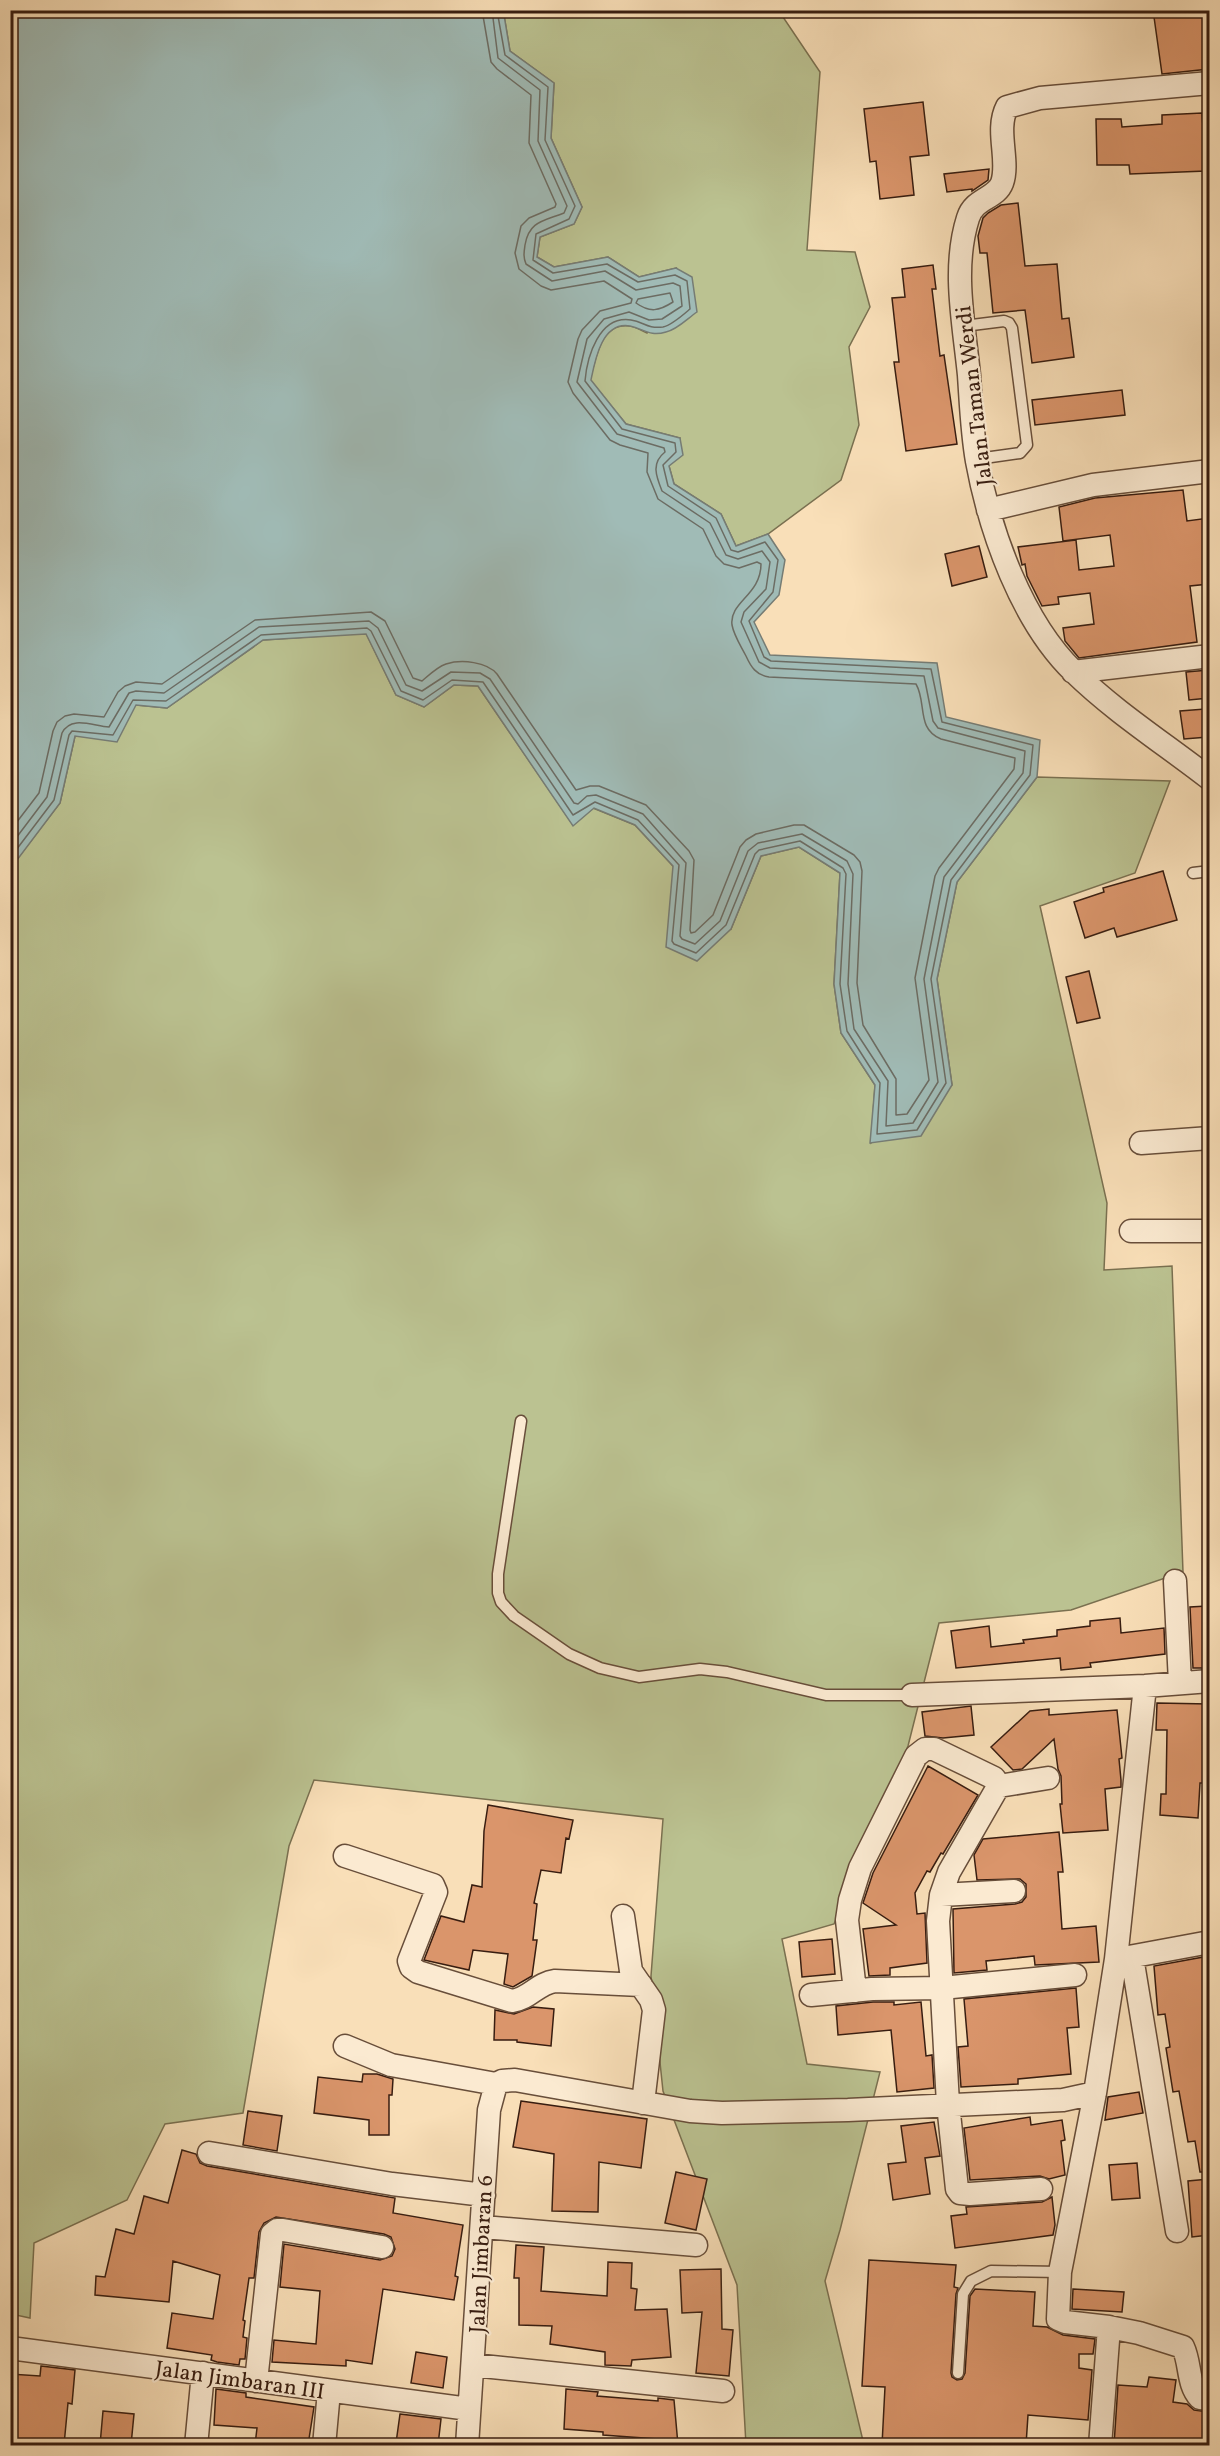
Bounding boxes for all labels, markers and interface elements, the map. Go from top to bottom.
street label: Jalan Taman Werdi [949,304,1002,488]
street label: Jalan Jimbaran 6 [463,2174,502,2334]
street label: Jalan Jimbaran III [153,2354,326,2409]

